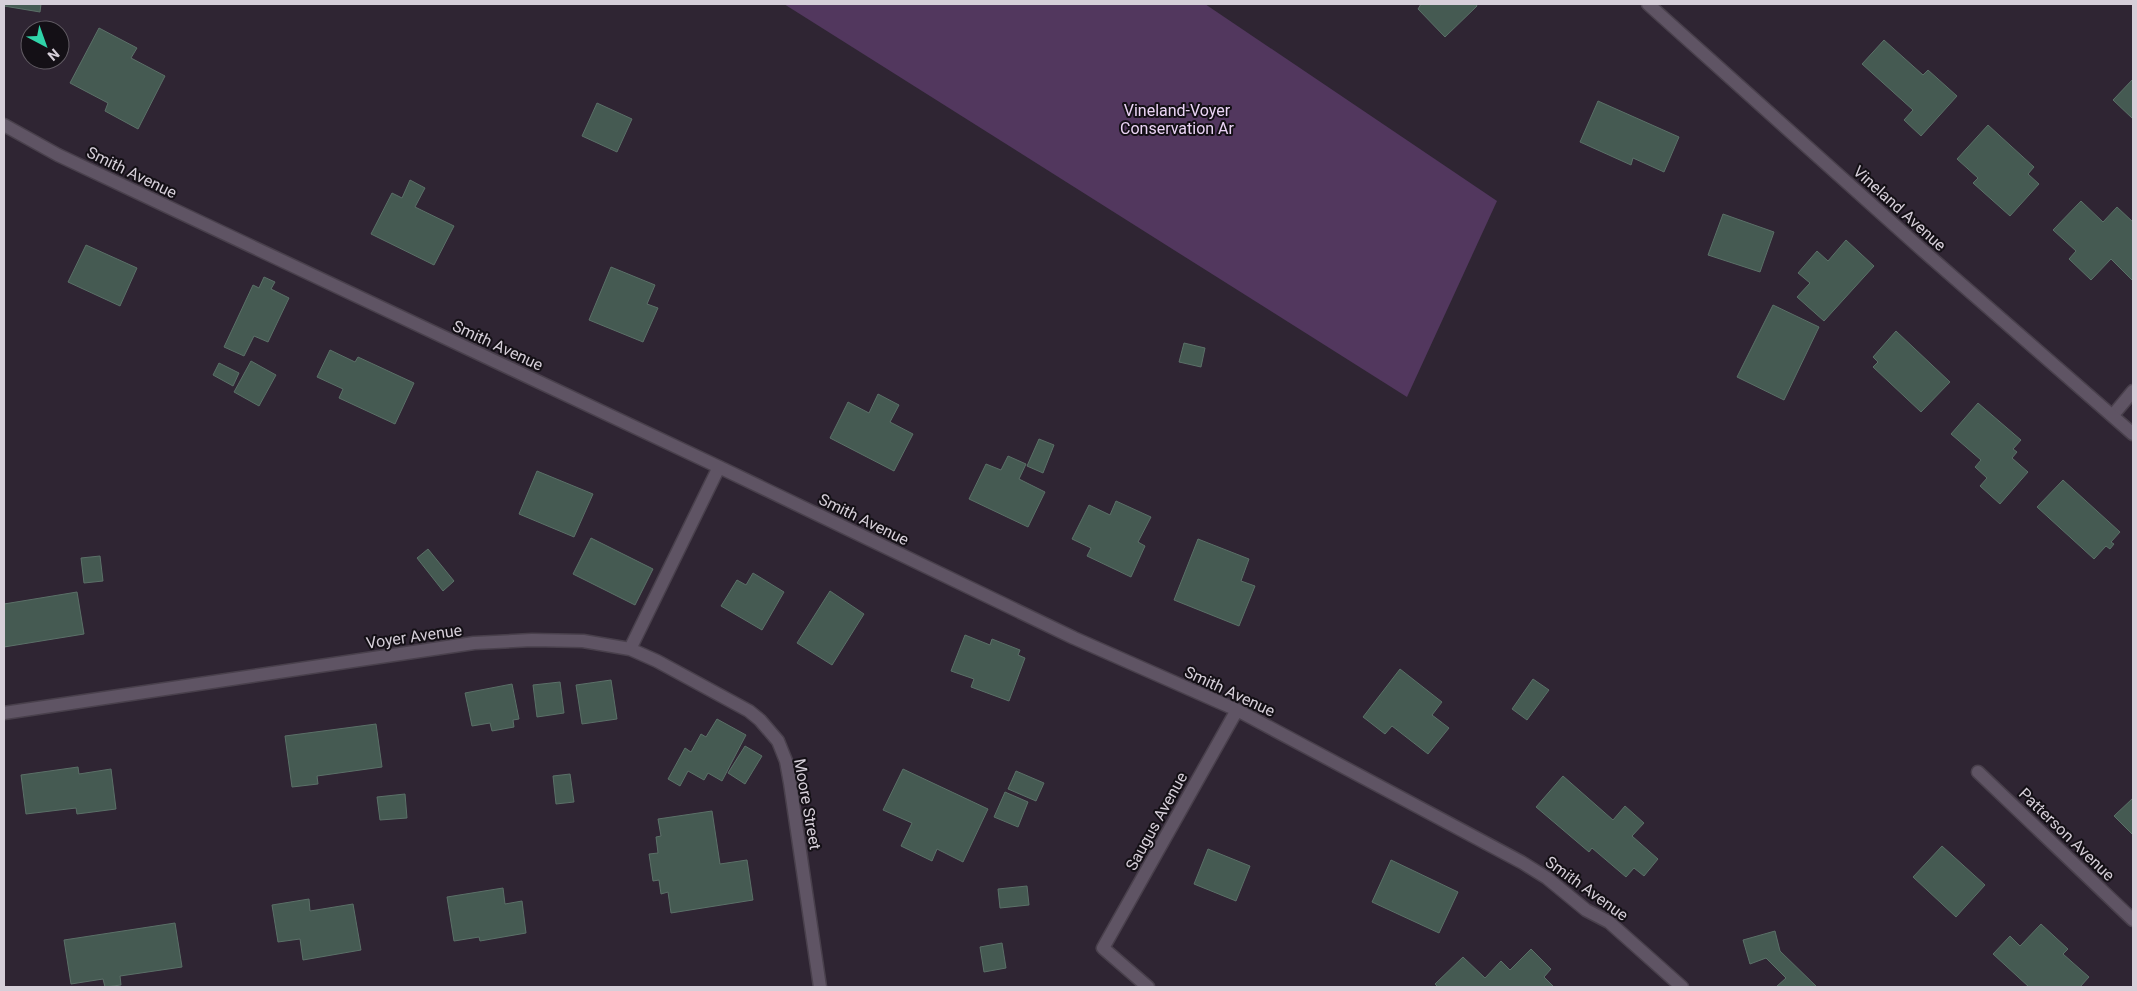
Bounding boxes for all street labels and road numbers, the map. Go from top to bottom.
street label: Smith Avenue [84,142,180,202]
street label: Vineland Avenue [1849,162,1950,255]
street label: Smith Avenue [449,316,546,375]
street label: Smith Avenue [816,489,912,549]
street label: Voyer Avenue [365,620,463,653]
street label: Smith Avenue [1181,662,1278,721]
street label: Moore Street [790,757,825,851]
street label: Saugus Avenue [1122,769,1191,874]
street label: Patterson Avenue [2015,784,2118,885]
street label: Smith Avenue [1542,852,1632,925]

